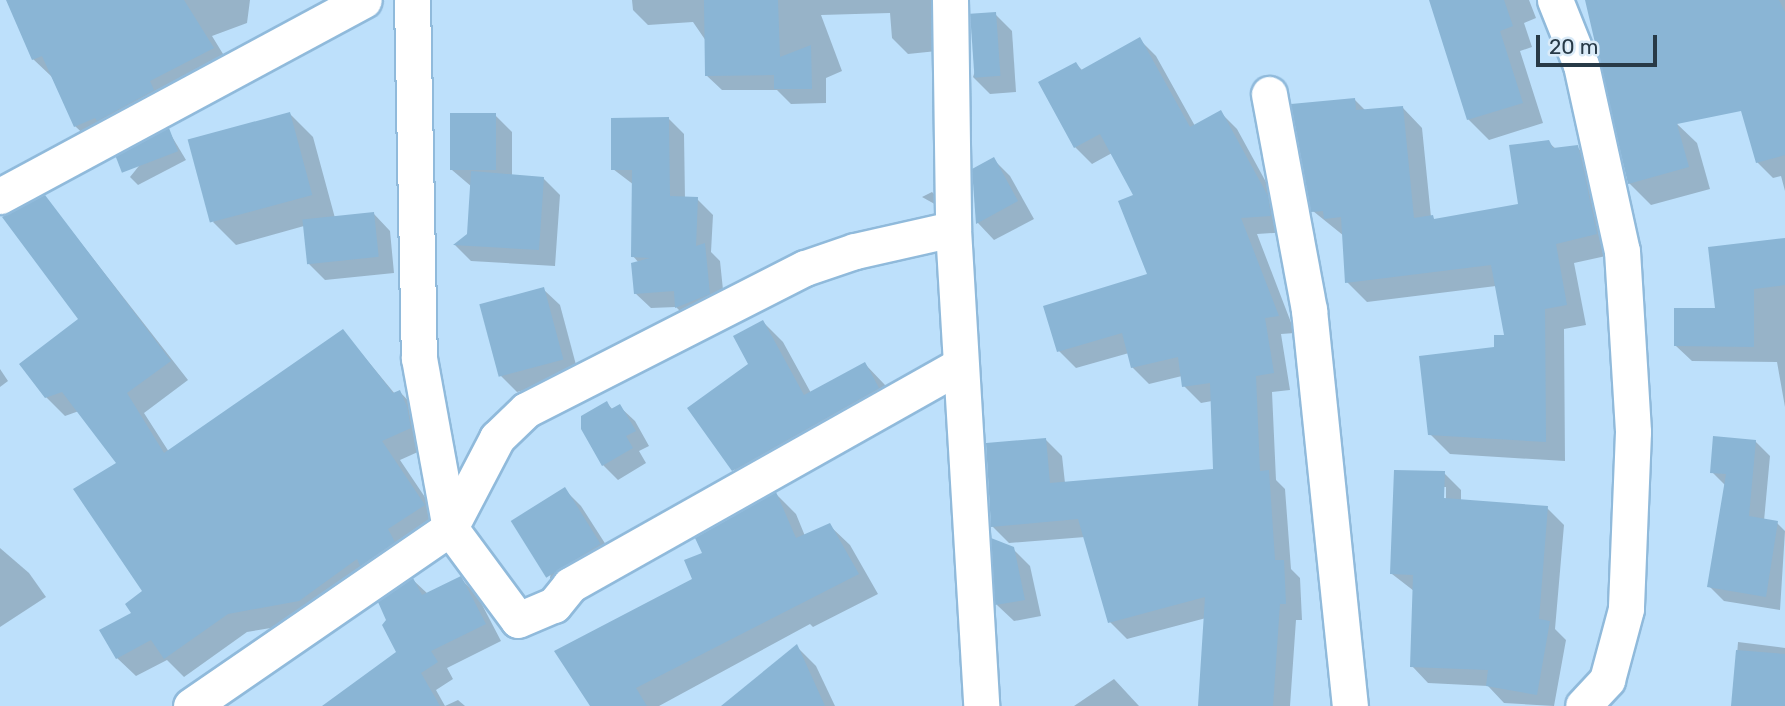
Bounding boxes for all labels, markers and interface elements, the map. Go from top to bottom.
scale bar [1540,21,1661,65]
text: 20 m [1549,34,1598,59]

